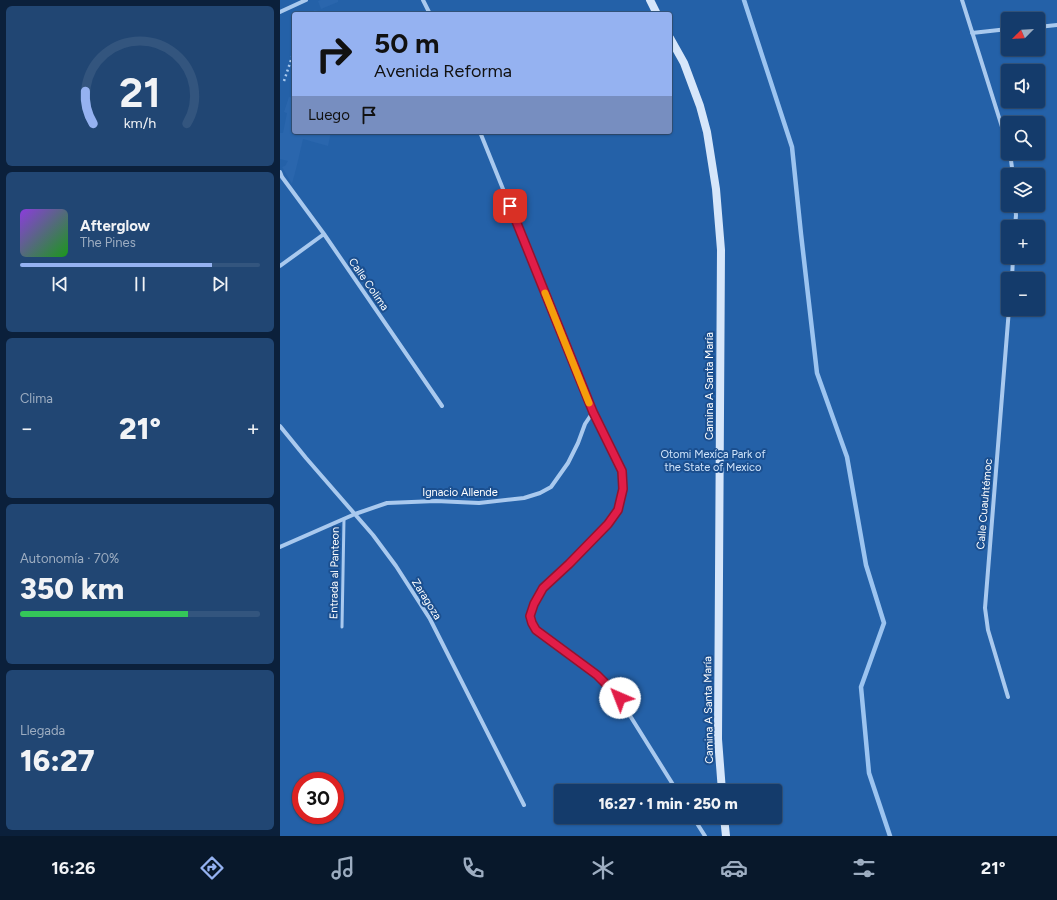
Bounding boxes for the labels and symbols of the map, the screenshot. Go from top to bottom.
north arrow [1001,12,1045,56]
pin [493,189,527,223]
street label: Calle Colima [346,255,392,313]
street label: Camina A Santa María [703,332,716,440]
park label: Otomi Mexica Park of the State of Mexico [660,448,766,474]
street label: Calle Cuauhtémoc [974,458,995,550]
street label: Ignacio Allende [422,486,498,499]
street label: Entrada al Panteon [327,527,342,619]
street label: Zaragoza [409,576,444,622]
street label: Camina A Santa María [701,656,716,764]
position arrow [599,677,641,719]
speed limit sign: 30 [292,772,344,824]

